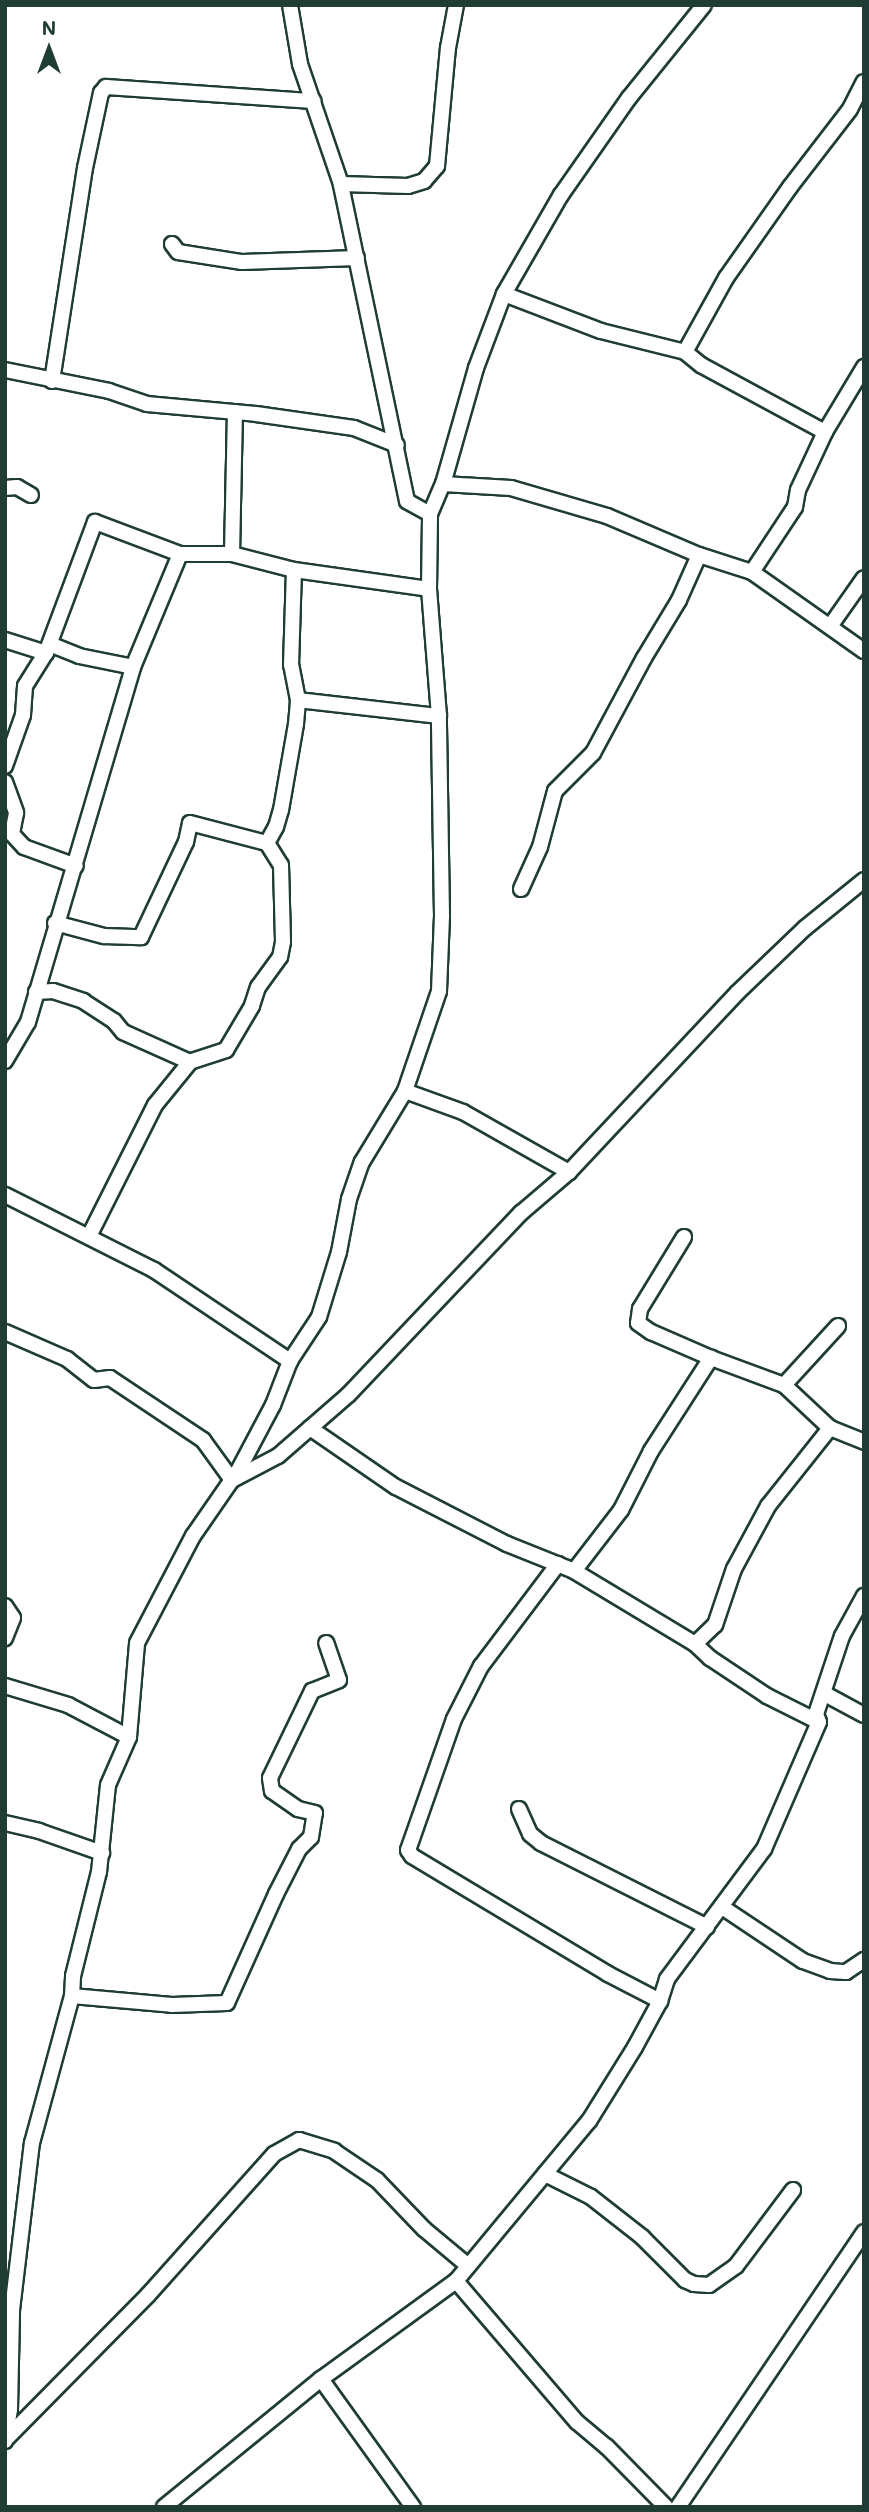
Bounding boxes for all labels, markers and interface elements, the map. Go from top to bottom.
north arrow [14,14,84,84]
text: N [42,15,56,40]

